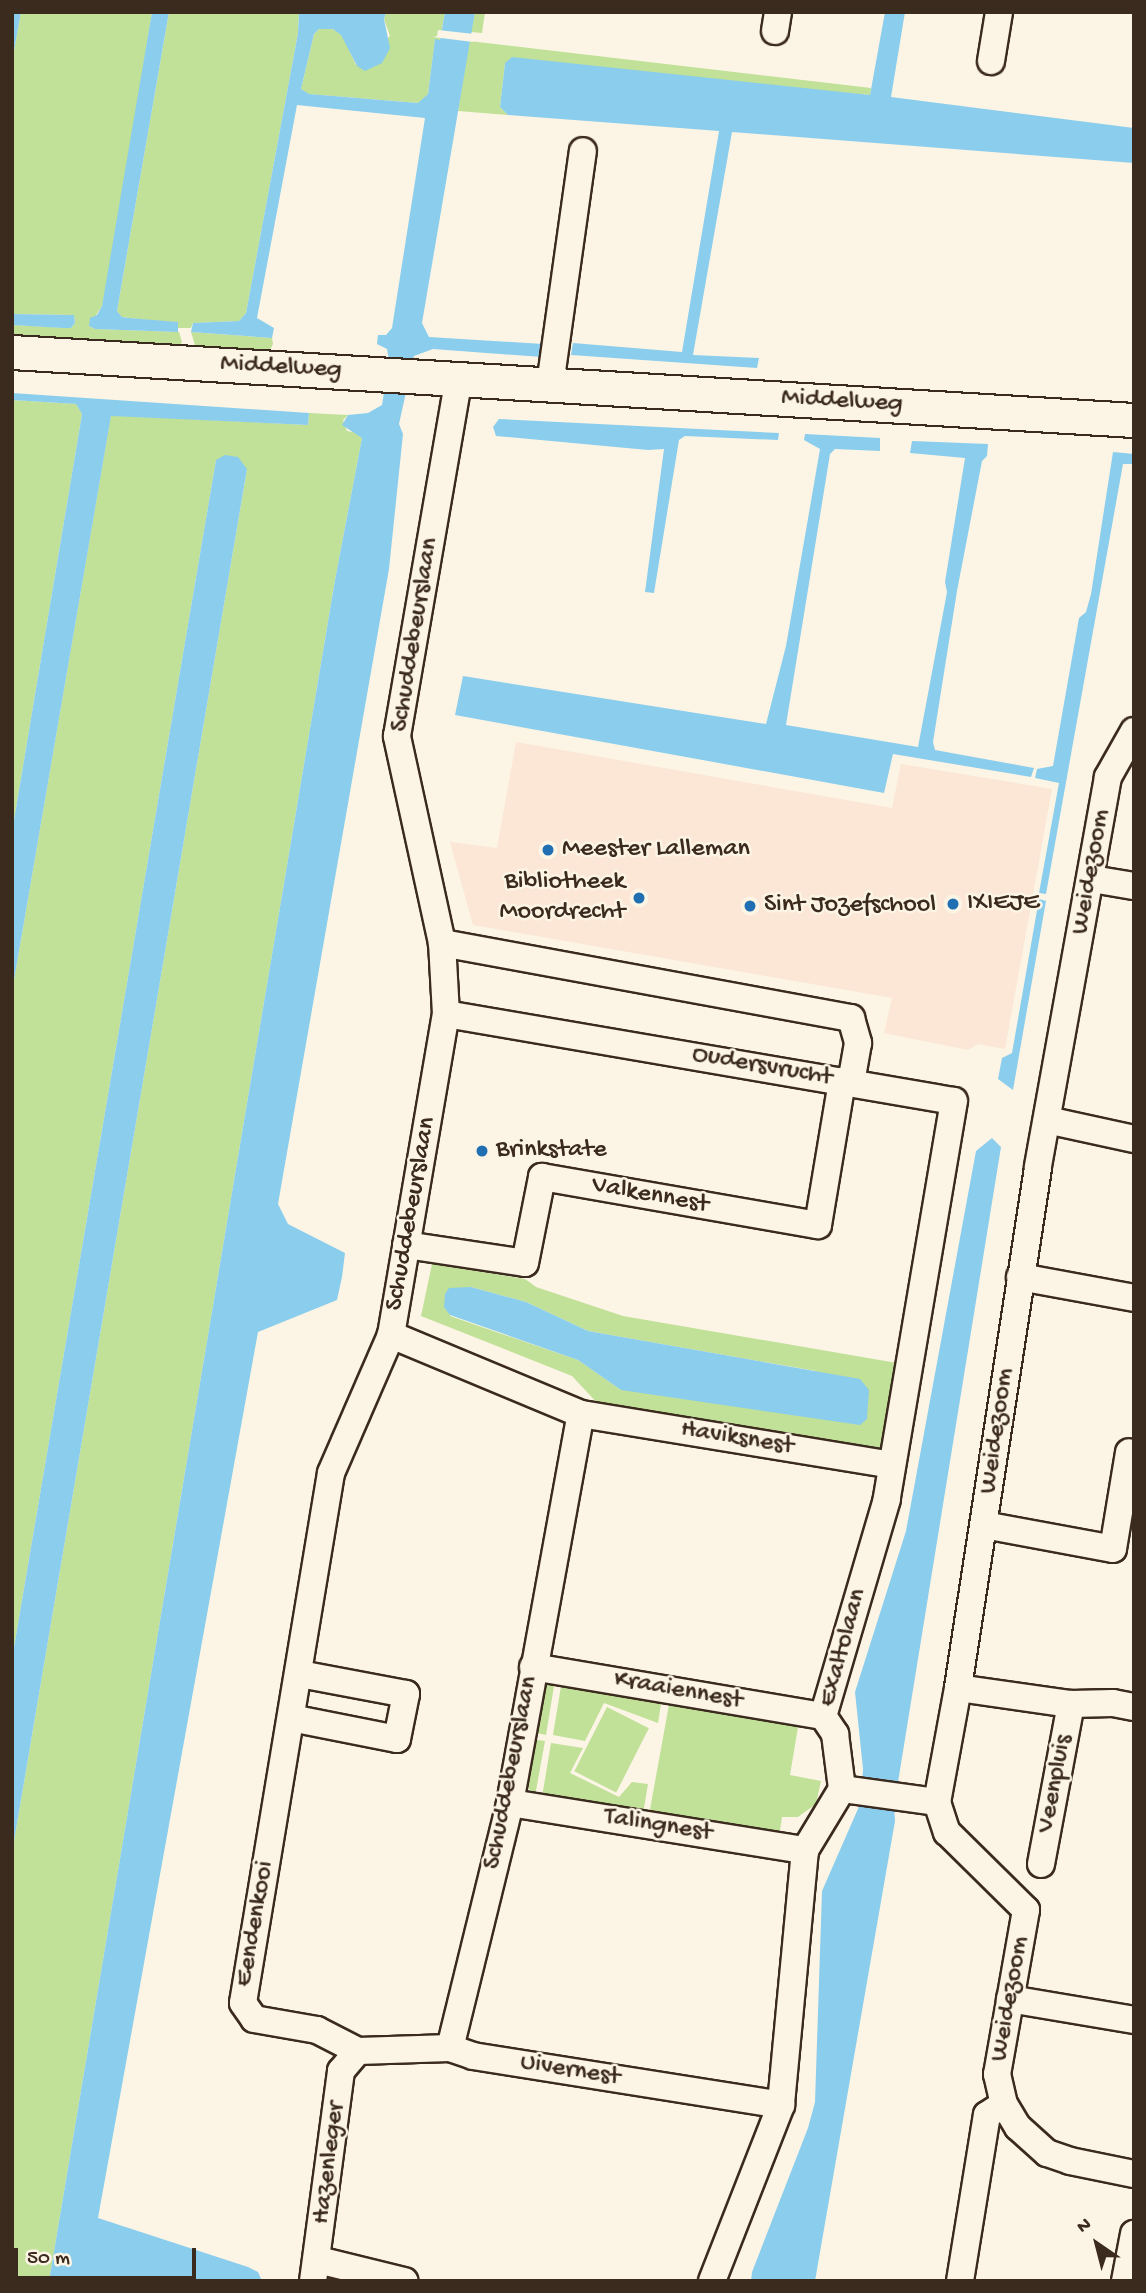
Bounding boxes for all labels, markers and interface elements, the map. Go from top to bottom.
street label: Middelweg [219,349,343,387]
street label: Middelweg [780,383,904,421]
street label: Schuddebeurslaan [385,536,447,734]
street label: Weidezoom [1066,807,1118,937]
place label: Meester Lalleman [562,834,750,866]
marker: Meester Lalleman [540,842,556,858]
place label: Bibliotheek Moordrecht [499,867,625,928]
place label: IXIEJE [967,888,1039,920]
marker: Bibliotheek Moordrecht [631,890,647,906]
place label: Sint Jozefschool [764,890,936,922]
marker: IXIEJE [945,896,961,912]
marker: Sint Jozefschool [742,898,758,914]
street label: Oudersvrucht [690,1039,834,1095]
street label: Schuddebeurslaan [380,1115,444,1313]
place label: Brinkstate [496,1135,607,1167]
marker: Brinkstate [474,1143,490,1159]
street label: Valkennest [589,1170,711,1222]
street label: Weidezoom [974,1366,1022,1496]
street label: Haviksnest [679,1415,795,1463]
street label: Exaltolaan [813,1585,875,1711]
street label: Kraaiennest [611,1664,745,1718]
street label: Schuddebeurslaan [478,1674,546,1872]
street label: Veenpluis [1031,1732,1081,1836]
street label: Talingnest [602,1802,714,1850]
street label: Eendenkooi [230,1859,282,1989]
street label: Weidezoom [985,1934,1037,2064]
street label: Uivernest [518,2048,622,2094]
street label: Hazenleger [307,2100,353,2226]
north arrow [1062,2209,1132,2279]
text: N [1073,2213,1096,2239]
scale bar [18,2234,200,2278]
text: 50 m [27,2247,70,2272]

